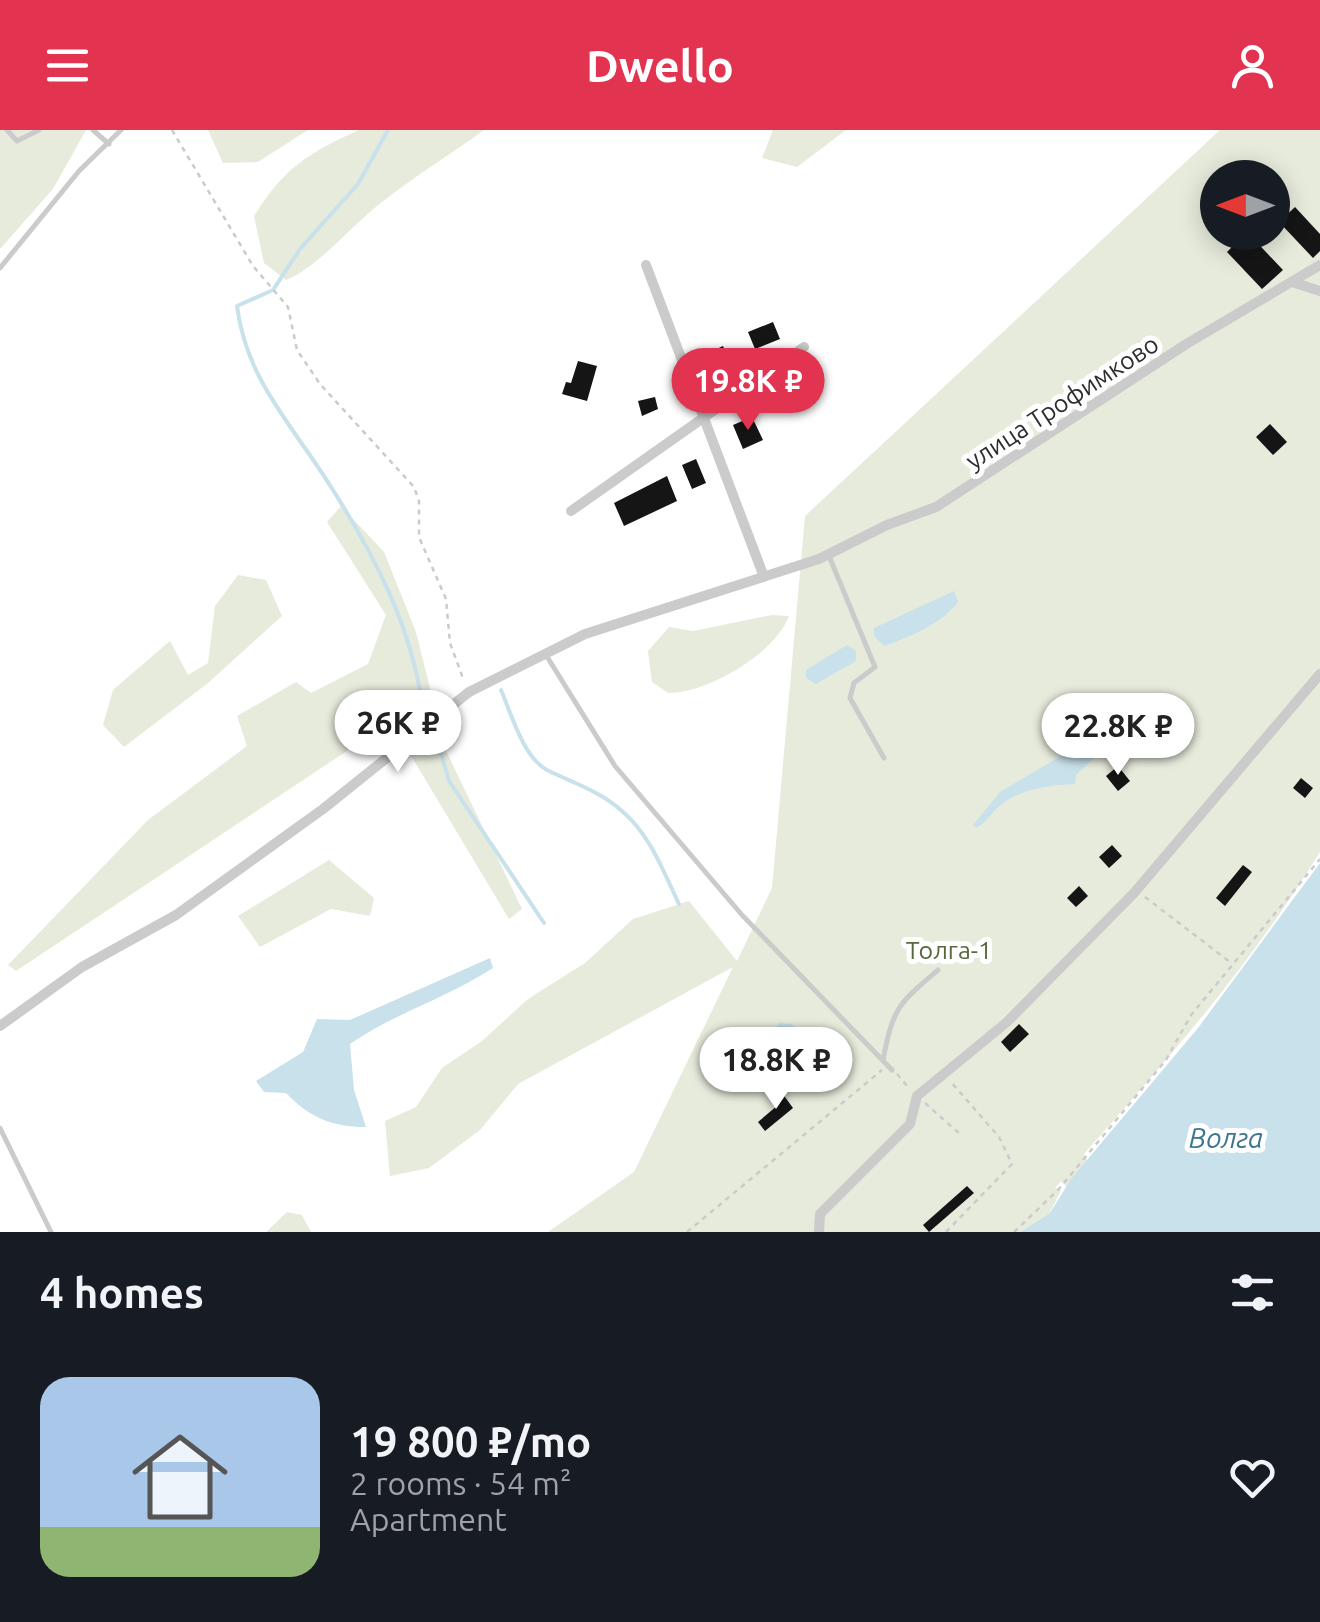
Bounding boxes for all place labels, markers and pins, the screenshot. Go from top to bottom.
pin: 19.8K ₽ [656,348,840,433]
pin: 26K ₽ [328,690,468,775]
pin: 22.8K ₽ [1026,693,1210,778]
pin: 18.8K ₽ [684,1027,868,1112]

